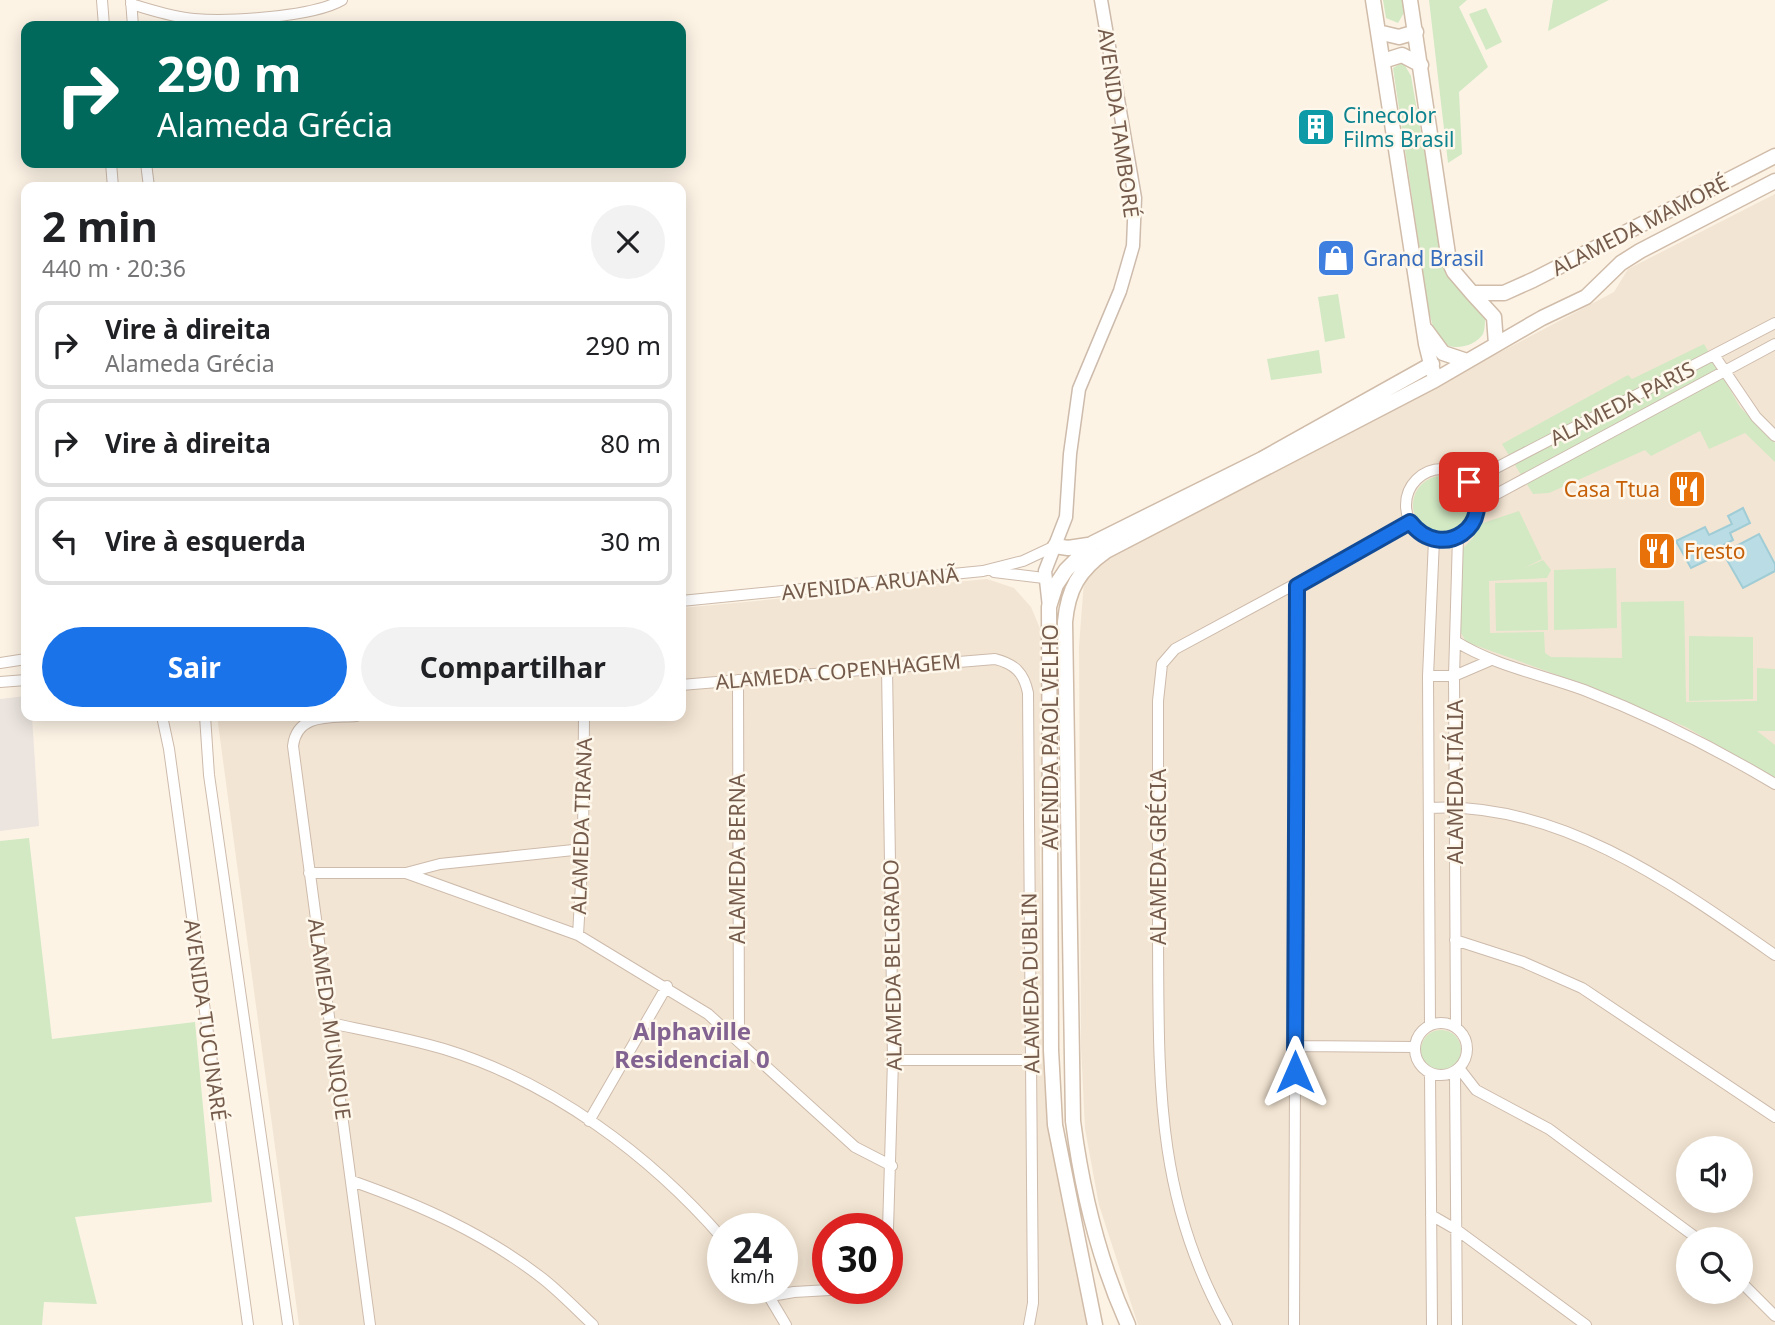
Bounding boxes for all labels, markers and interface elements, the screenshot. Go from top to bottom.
street label: AVENIDA TAMBORÉ [1092,26,1146,220]
text: 290 m [157,40,302,106]
icon: right [42,49,133,140]
place label: Cinecolor Films Brasil [1343,101,1454,153]
text: Alameda Grécia [157,103,393,146]
building icon: Cinecolor Films Brasil [1295,106,1337,148]
street label: ALAMEDA MAMORÉ [1547,168,1733,282]
text: 2 min [42,197,158,254]
button: close [591,205,665,279]
shop icon: Grand Brasil [1315,237,1357,279]
place label: Grand Brasil [1363,244,1484,272]
text: 440 m · 20:36 [42,252,186,284]
text: Vire à direita [105,311,271,347]
icon: right [46,326,84,364]
text: 290 m [585,327,661,363]
text: Alameda Grécia [105,347,275,379]
street label: ALAMEDA PARIS [1545,354,1699,452]
icon: right [46,424,84,462]
text: Vire à direita [105,425,271,461]
text: 80 m [600,425,661,461]
pin [1439,452,1499,512]
icon: arrive [1450,463,1488,501]
restaurant icon: Casa Ttua [1666,468,1708,510]
place label: Casa Ttua [1564,475,1660,503]
icon: left [46,522,84,560]
text: Vire à esquerda [105,523,306,559]
text: 30 m [600,523,661,559]
restaurant icon: Fresto [1636,530,1678,572]
place label: Fresto [1684,537,1745,565]
street label: AVENIDA ARUANÃ [780,560,961,606]
street label: AVENIDA PAIOL VELHO [1036,624,1064,850]
button: Sair [42,627,347,707]
button: Compartilhar [361,627,665,707]
street label: ALAMEDA COPENHAGEM [714,646,962,696]
street label: ALAMEDA ITÁLIA [1441,699,1469,864]
street label: ALAMEDA TIRANA [564,736,598,915]
street label: ALAMEDA GRÉCIA [1144,768,1172,945]
street label: ALAMEDA BERNA [723,773,751,944]
street label: ALAMEDA BELGRADO [876,859,908,1071]
street label: ALAMEDA DUBLIN [1014,892,1046,1074]
street label: ALAMEDA MUNIQUE [302,916,358,1122]
street label: AVENIDA TUCUNARÉ [178,917,234,1123]
district label: Alphaville Residencial 0 [614,1014,770,1075]
position arrow [1258,1035,1332,1109]
map controls [1676,1136,1753,1304]
button: sound [1676,1136,1753,1213]
speed limit sign: 30 [812,1213,903,1304]
text: 24 [732,1226,773,1273]
button: search [1676,1227,1753,1304]
text: km/h [730,1264,775,1288]

